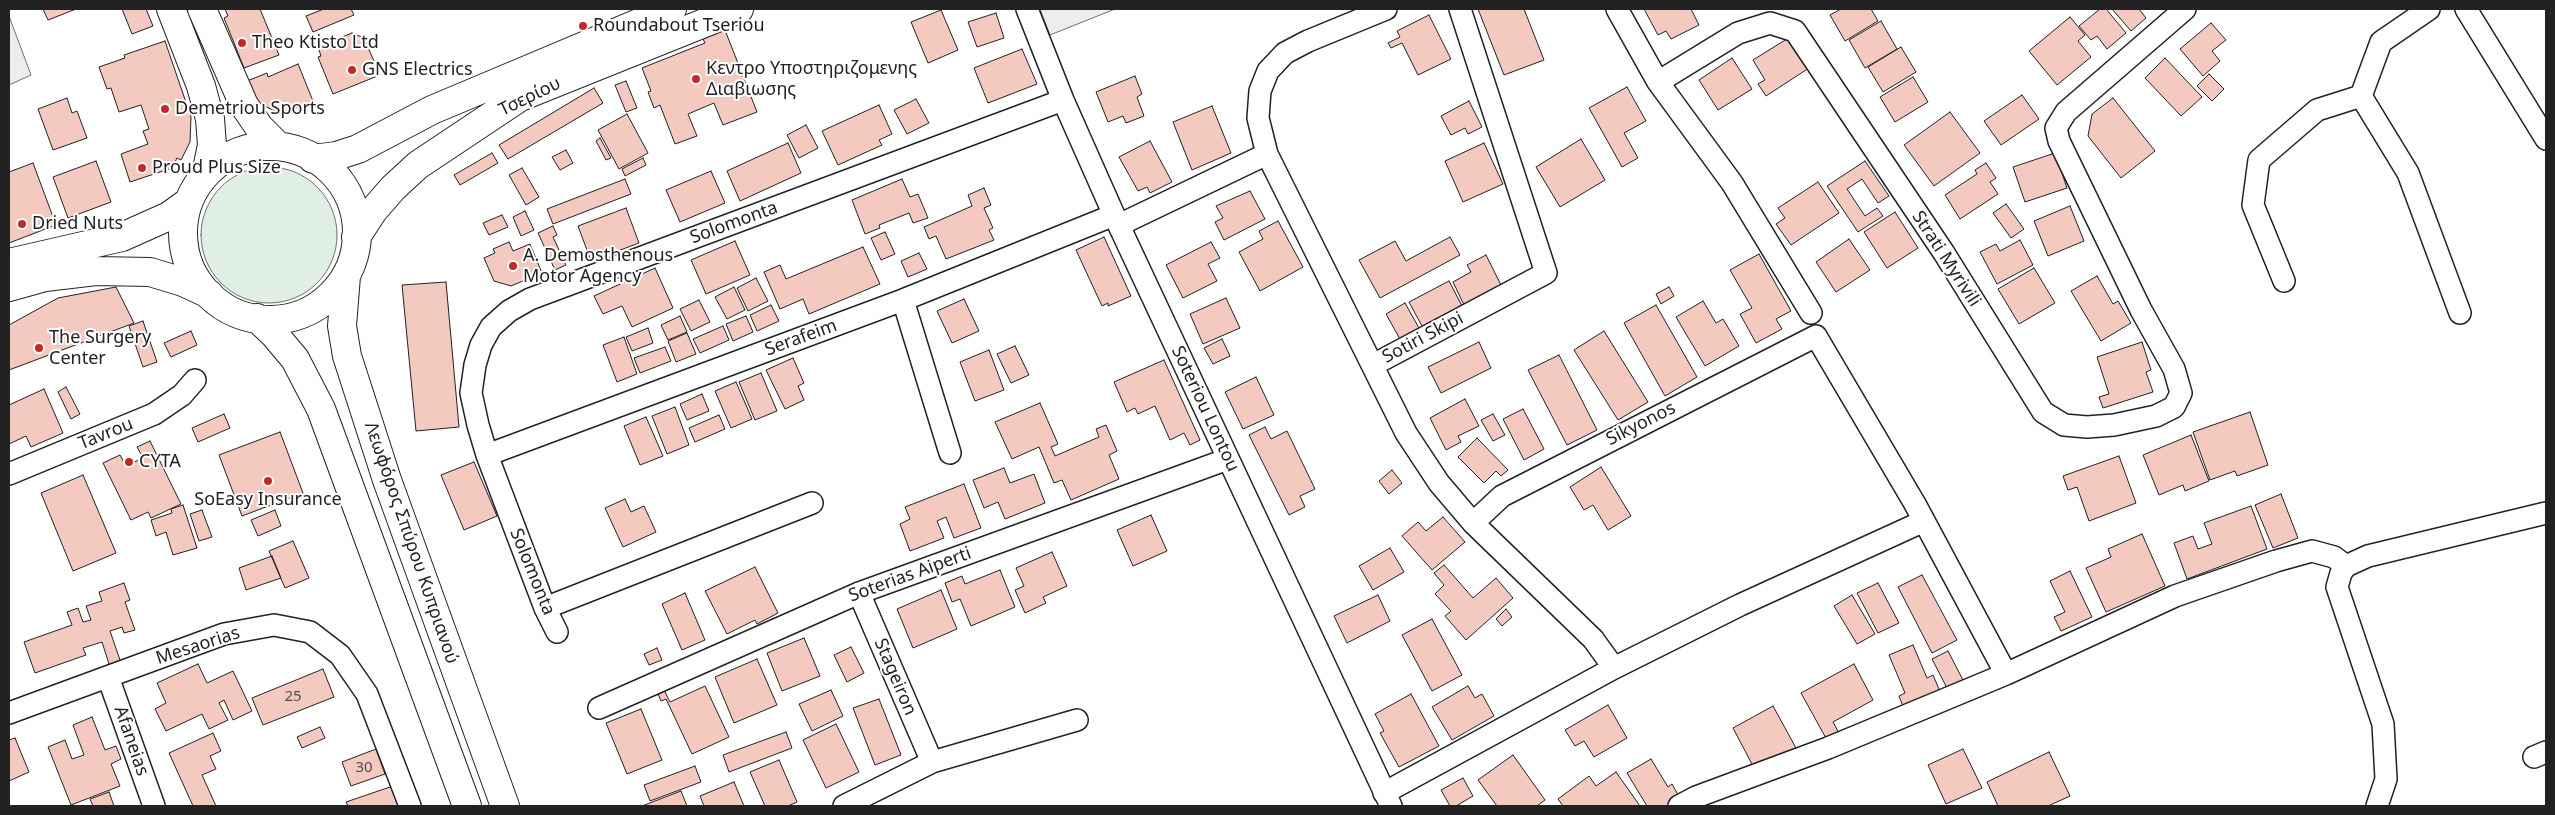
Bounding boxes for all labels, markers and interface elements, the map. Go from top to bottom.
place label: Roundabout Tseriou [593,15,765,37]
marker: Roundabout Tseriou [577,20,589,32]
place label: Theo Ktisto Ltd [252,32,379,54]
marker: Theo Ktisto Ltd [236,37,248,49]
place label: Κεντρο Υποστηριζομενης Διαβιωσης [706,58,917,100]
place label: GNS Electrics [362,59,473,81]
marker: GNS Electrics [346,64,358,76]
street label: Τσερίου [496,73,564,121]
marker: Κεντρο Υποστηριζομενης Διαβιωσης [690,73,702,85]
place label: Demetriou Sports [175,98,325,120]
marker: Demetriou Sports [159,103,171,115]
place label: Proud Plus Size [152,157,281,179]
marker: Proud Plus Size [136,162,148,174]
street label: Solomonta [687,197,781,249]
street label: Strati Myrivili [1907,207,1985,311]
place label: Dried Nuts [32,213,123,235]
marker: Dried Nuts [16,218,28,230]
place label: A. Demosthenous Motor Agency [523,245,673,288]
marker: A. Demosthenous Motor Agency [507,260,519,272]
street label: Sotiri Skipi [1379,308,1467,368]
street label: Serafeim [762,315,840,361]
place label: The Surgery Center [49,327,151,369]
marker: The Surgery Center [33,342,45,354]
street label: Soteriou Lontou [1166,343,1244,475]
street label: Sikyonos [1603,397,1679,451]
street label: Tavrou [76,413,136,455]
street label: Λεωφόρος Σπύρου Κυπριανού [359,419,463,667]
place label: CYTA [139,451,181,473]
marker: CYTA [123,456,135,468]
marker: SoEasy Insurance [262,475,274,487]
place label: SoEasy Insurance [194,489,342,511]
street label: Solomonta [505,525,559,619]
street label: Soterias Aiperti [846,543,974,607]
street label: Mesaorias [153,622,243,670]
street label: Stageiron [869,635,921,719]
house number: 25 [284,688,302,706]
street label: Afaneias [109,703,153,779]
house number: 30 [355,759,373,777]

